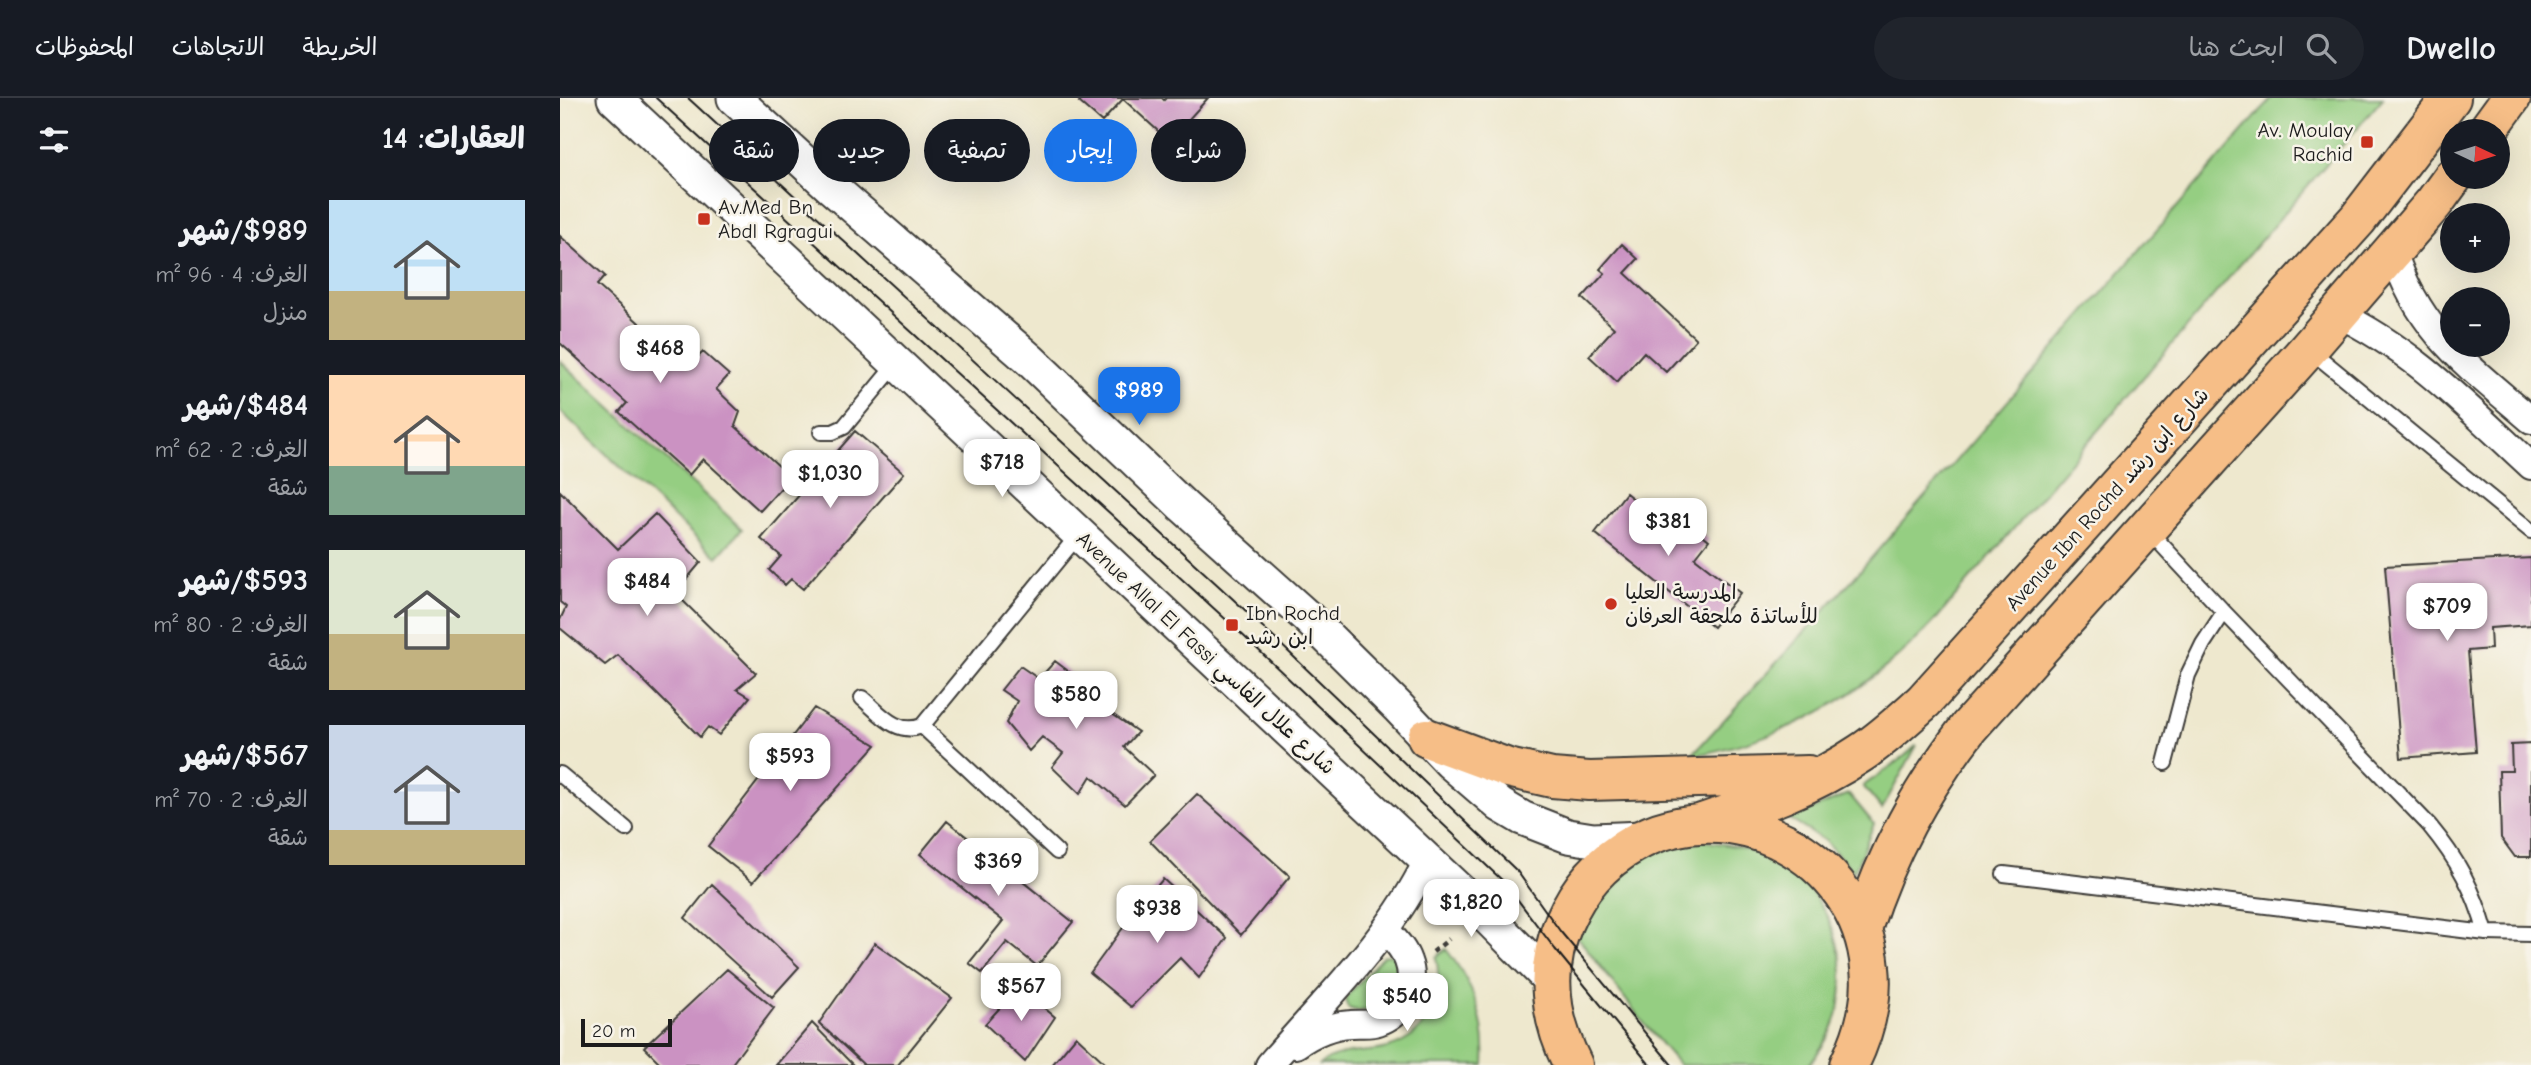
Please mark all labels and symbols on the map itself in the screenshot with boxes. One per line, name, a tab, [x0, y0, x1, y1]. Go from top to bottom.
place label: Av. Moulay Rachid	[2258, 118, 2354, 166]
north arrow	[2440, 119, 2510, 189]
marker: Av. Moulay Rachid	[2359, 134, 2375, 150]
place label: Av.Med Bn Abdl Rgragui	[718, 195, 833, 243]
marker: Av.Med Bn Abdl Rgragui	[696, 211, 712, 227]
pin: $468	[619, 326, 701, 385]
pin: $989	[1098, 368, 1180, 427]
street label: Avenue Ibn Rochd شارع ابن رشد	[2001, 383, 2216, 617]
pin: $718	[961, 440, 1043, 499]
pin: $1,030	[773, 450, 887, 510]
pin: $381	[1627, 498, 1709, 558]
street label: Avenue Allal El Fassi شارع علال الفاسي	[1067, 527, 1340, 784]
pin: $484	[606, 559, 688, 618]
place label: المدرسة العليا للأساتذة ملحقة العرفان	[1625, 580, 1818, 628]
pin: $709	[2406, 584, 2488, 643]
marker: المدرسة العليا للأساتذة ملحقة العرفان	[1603, 596, 1619, 612]
place label: Ibn Rochd ابن رشد	[1246, 601, 1340, 650]
marker: Ibn Rochd ابن رشد	[1224, 617, 1240, 633]
pin: $580	[1035, 672, 1117, 731]
pin: $593	[749, 734, 831, 793]
pin: $369	[957, 838, 1039, 898]
pin: $1,820	[1414, 880, 1528, 939]
pin: $938	[1116, 886, 1198, 945]
pin: $567	[980, 964, 1062, 1023]
pin: $540	[1366, 974, 1448, 1033]
scale bar	[581, 1016, 672, 1048]

